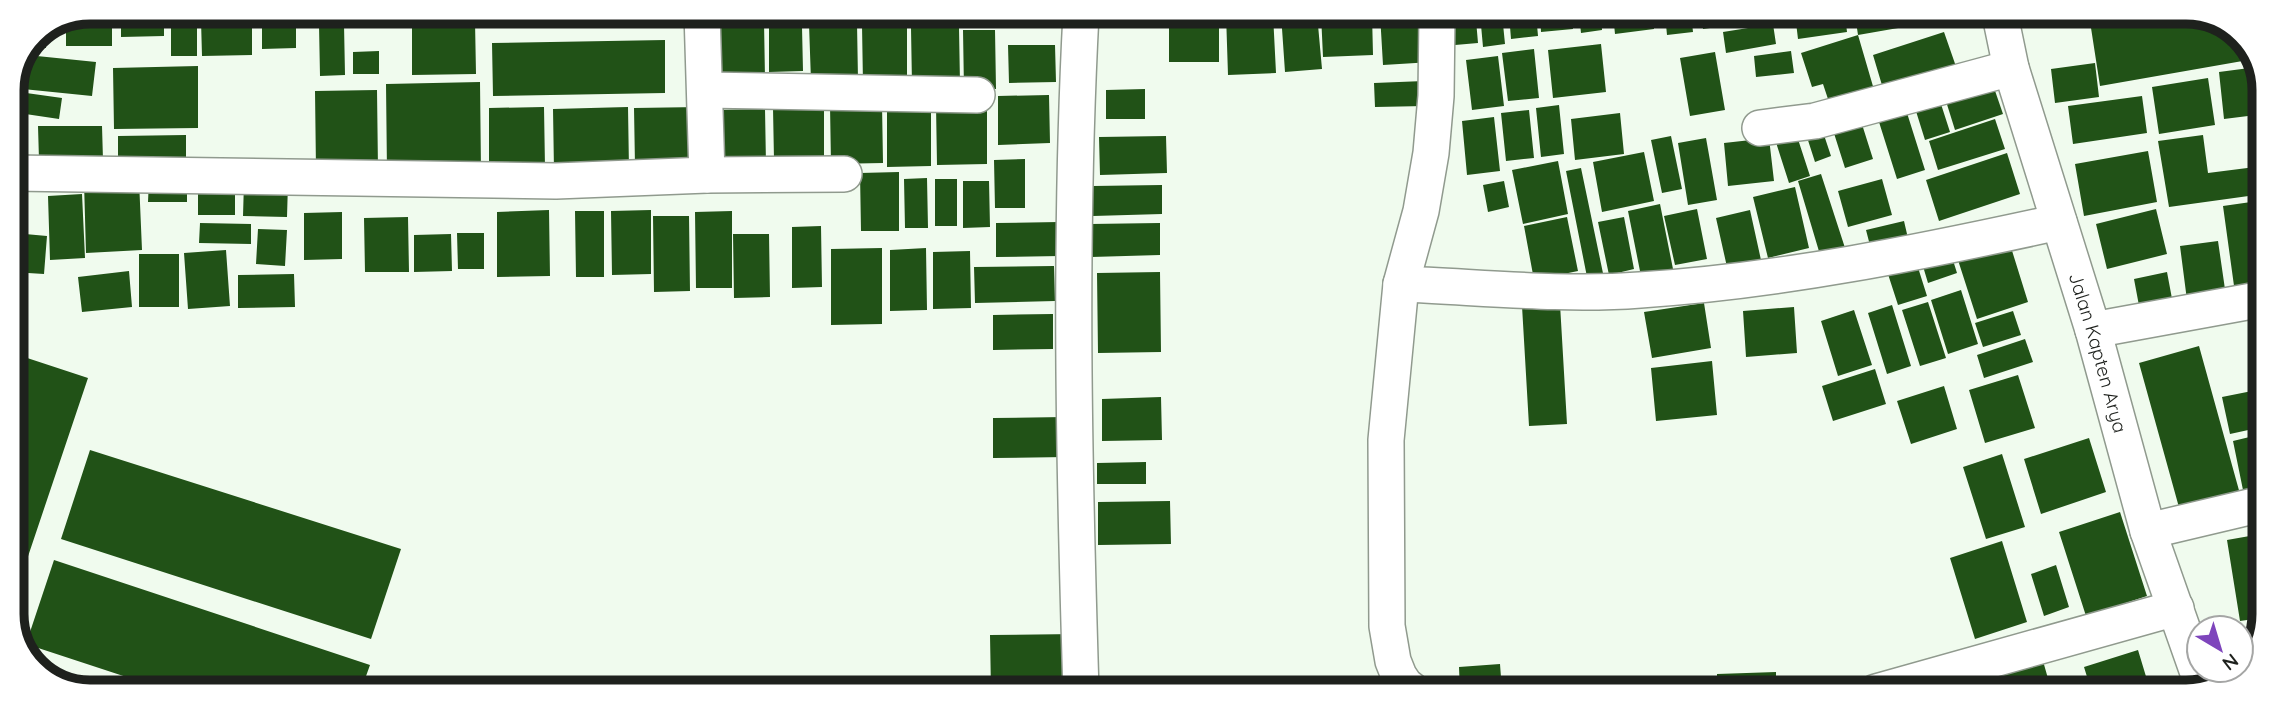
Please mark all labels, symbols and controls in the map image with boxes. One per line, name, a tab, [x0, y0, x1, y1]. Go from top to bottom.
street label: Jalan Kapten Arya	[2064, 270, 2133, 436]
north arrow	[2185, 614, 2255, 684]
text: N	[2218, 649, 2243, 676]

